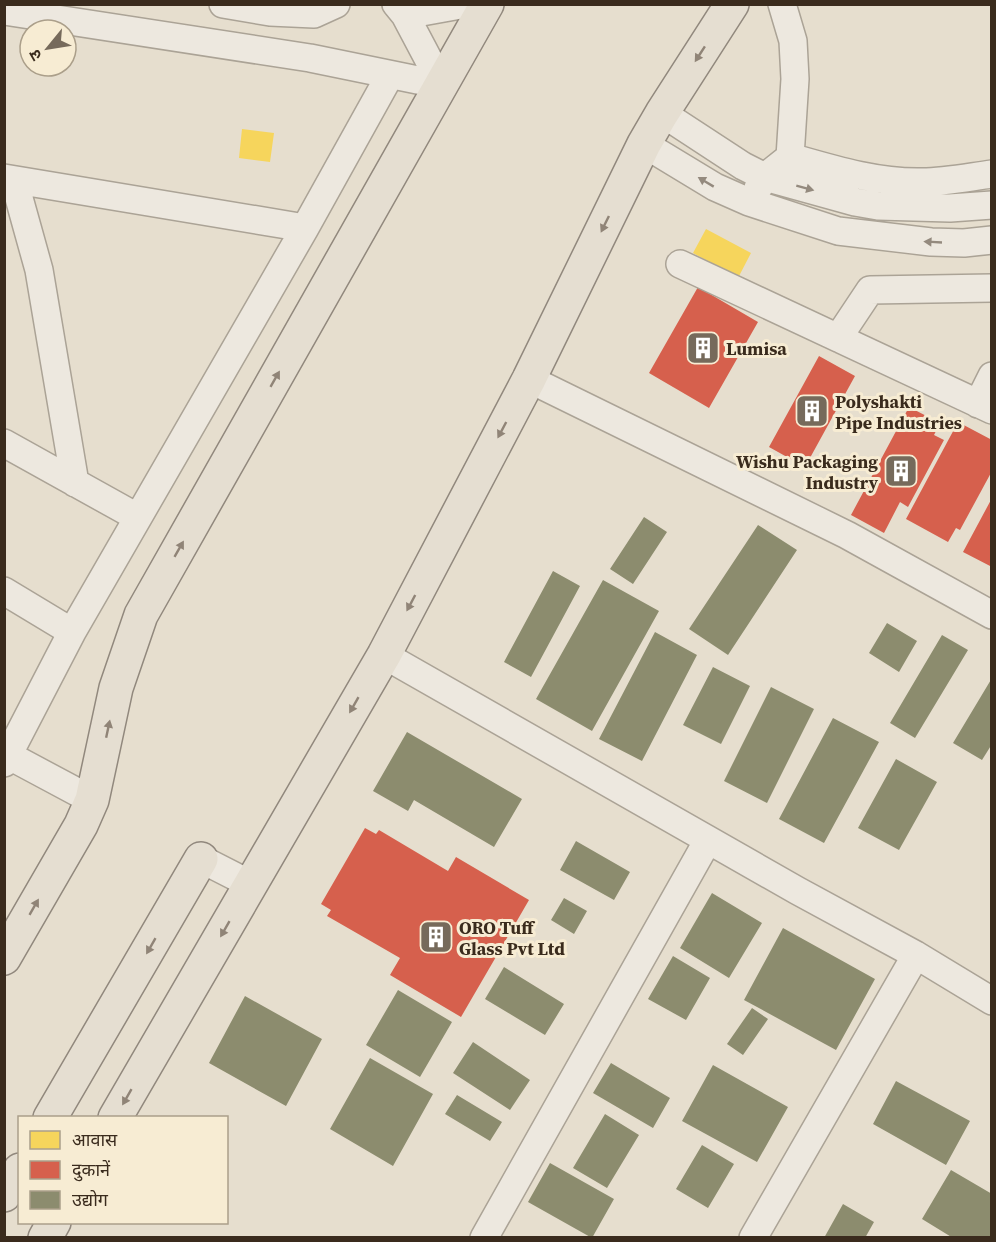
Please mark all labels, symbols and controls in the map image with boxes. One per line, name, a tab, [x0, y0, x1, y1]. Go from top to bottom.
north arrow	[18, 18, 78, 78]
text: उ	[23, 45, 47, 65]
one-way arrow	[694, 45, 706, 61]
one-way arrow	[698, 176, 714, 187]
one-way arrow	[796, 184, 814, 193]
one-way arrow	[601, 215, 610, 232]
one-way arrow	[924, 237, 943, 246]
building icon: Lumisa	[685, 330, 721, 366]
place label: Lumisa	[726, 336, 787, 361]
one-way arrow	[270, 370, 280, 387]
place label: Polyshakti Pipe Industries	[835, 389, 962, 435]
building icon: Polyshakti Pipe Industries	[794, 393, 830, 429]
one-way arrow	[497, 422, 507, 439]
place label: Wishu Packaging Industry	[736, 449, 878, 495]
building icon: Wishu Packaging Industry	[883, 453, 919, 489]
one-way arrow	[174, 540, 184, 557]
one-way arrow	[406, 595, 416, 612]
one-way arrow	[350, 697, 360, 714]
one-way arrow	[103, 719, 113, 738]
one-way arrow	[28, 899, 39, 915]
place label: ORO Tuff Glass Pvt Ltd	[459, 915, 565, 961]
building icon: ORO Tuff Glass Pvt Ltd	[418, 919, 454, 955]
one-way arrow	[220, 920, 230, 937]
one-way arrow	[145, 938, 156, 954]
one-way arrow	[121, 1089, 132, 1105]
legend	[18, 1116, 228, 1224]
text: आवास	[72, 1127, 118, 1152]
text: दुकानें	[72, 1157, 111, 1182]
text: उद्योग	[72, 1187, 109, 1212]

